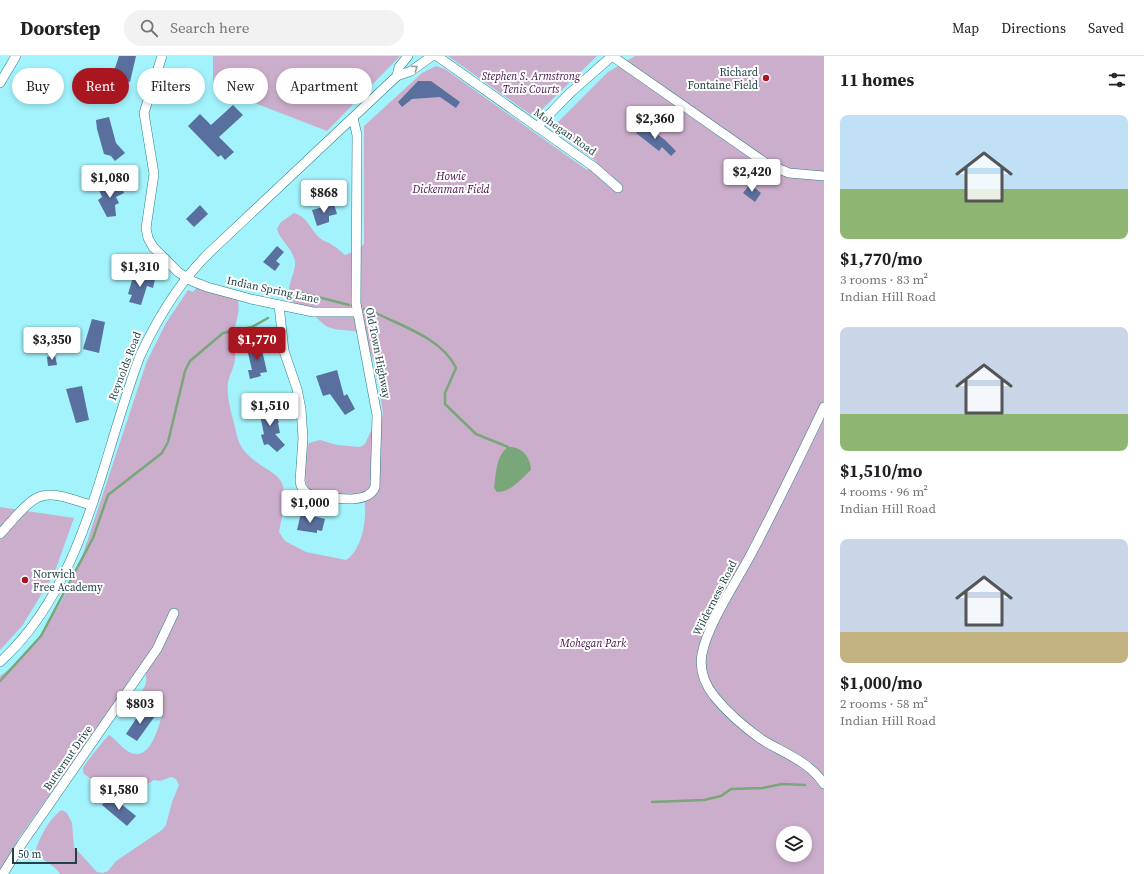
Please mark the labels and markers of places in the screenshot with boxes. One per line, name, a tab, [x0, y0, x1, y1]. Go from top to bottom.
place label: Richard Fontaine Field	[688, 65, 759, 93]
marker: Richard Fontaine Field	[761, 73, 771, 83]
pin: $2,360	[622, 106, 688, 140]
pin: $2,420	[719, 159, 785, 193]
pin: $1,080	[77, 165, 143, 199]
pin: $868	[300, 180, 348, 214]
pin: $1,310	[107, 254, 173, 288]
pin: $3,350	[19, 327, 85, 361]
pin: $1,770	[224, 327, 290, 361]
pin: $1,510	[237, 393, 303, 427]
pin: $1,000	[277, 490, 343, 524]
place label: Norwich Free Academy	[33, 567, 103, 595]
marker: Norwich Free Academy	[20, 575, 30, 585]
pin: $803	[116, 691, 164, 725]
pin: $1,580	[86, 777, 152, 811]

